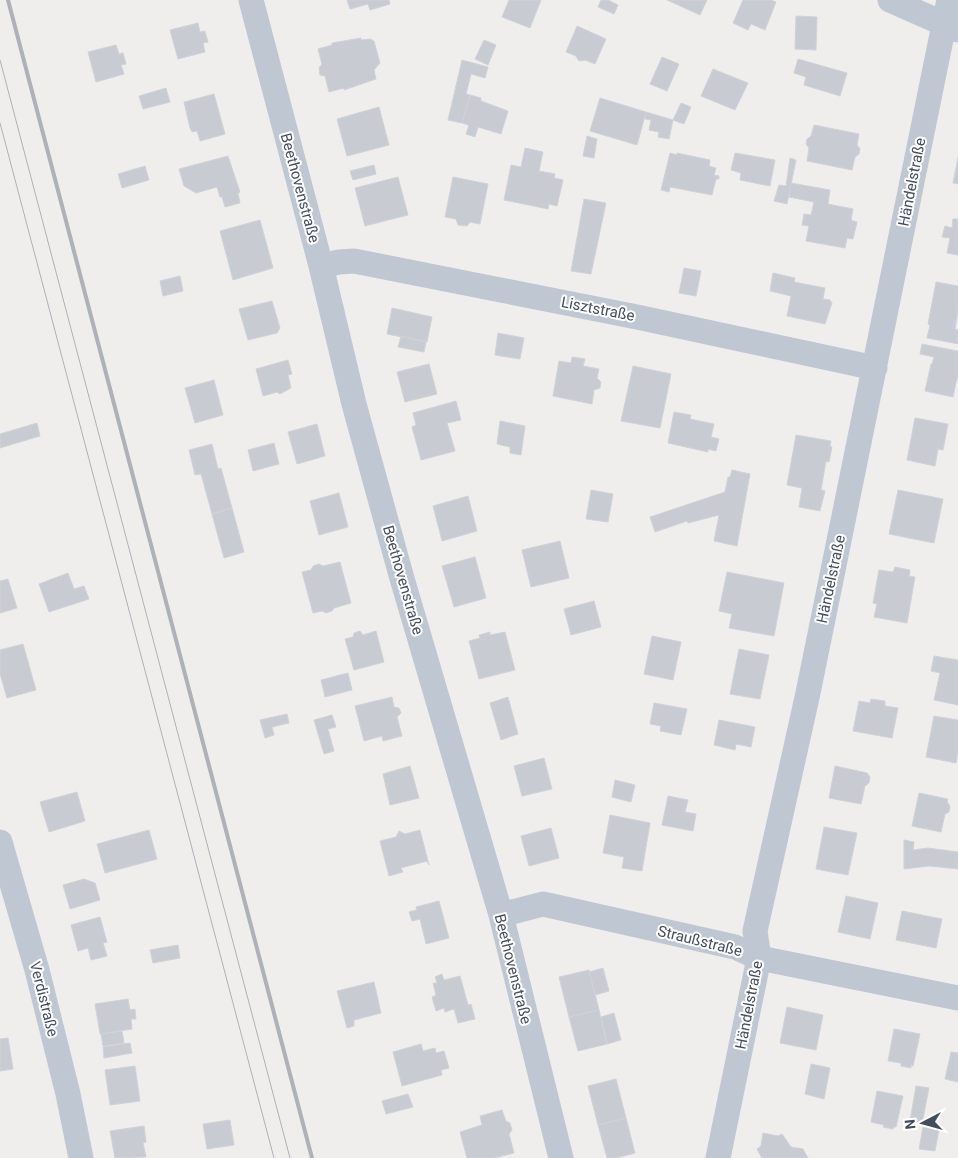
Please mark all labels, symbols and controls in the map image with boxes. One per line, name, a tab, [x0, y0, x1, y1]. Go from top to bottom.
street label: Beethovenstraße	[277, 131, 323, 245]
street label: Händelstraße	[895, 136, 929, 228]
street label: Lisztstraße	[560, 293, 636, 325]
street label: Beethovenstraße	[379, 523, 427, 637]
street label: Händelstraße	[813, 533, 849, 625]
street label: Beethovenstraße	[491, 912, 535, 1026]
street label: Straußstraße	[656, 922, 744, 960]
street label: Händelstraße	[732, 959, 766, 1051]
street label: Verdistraße	[26, 960, 62, 1038]
north arrow	[898, 1098, 948, 1148]
text: N	[902, 1119, 919, 1130]

